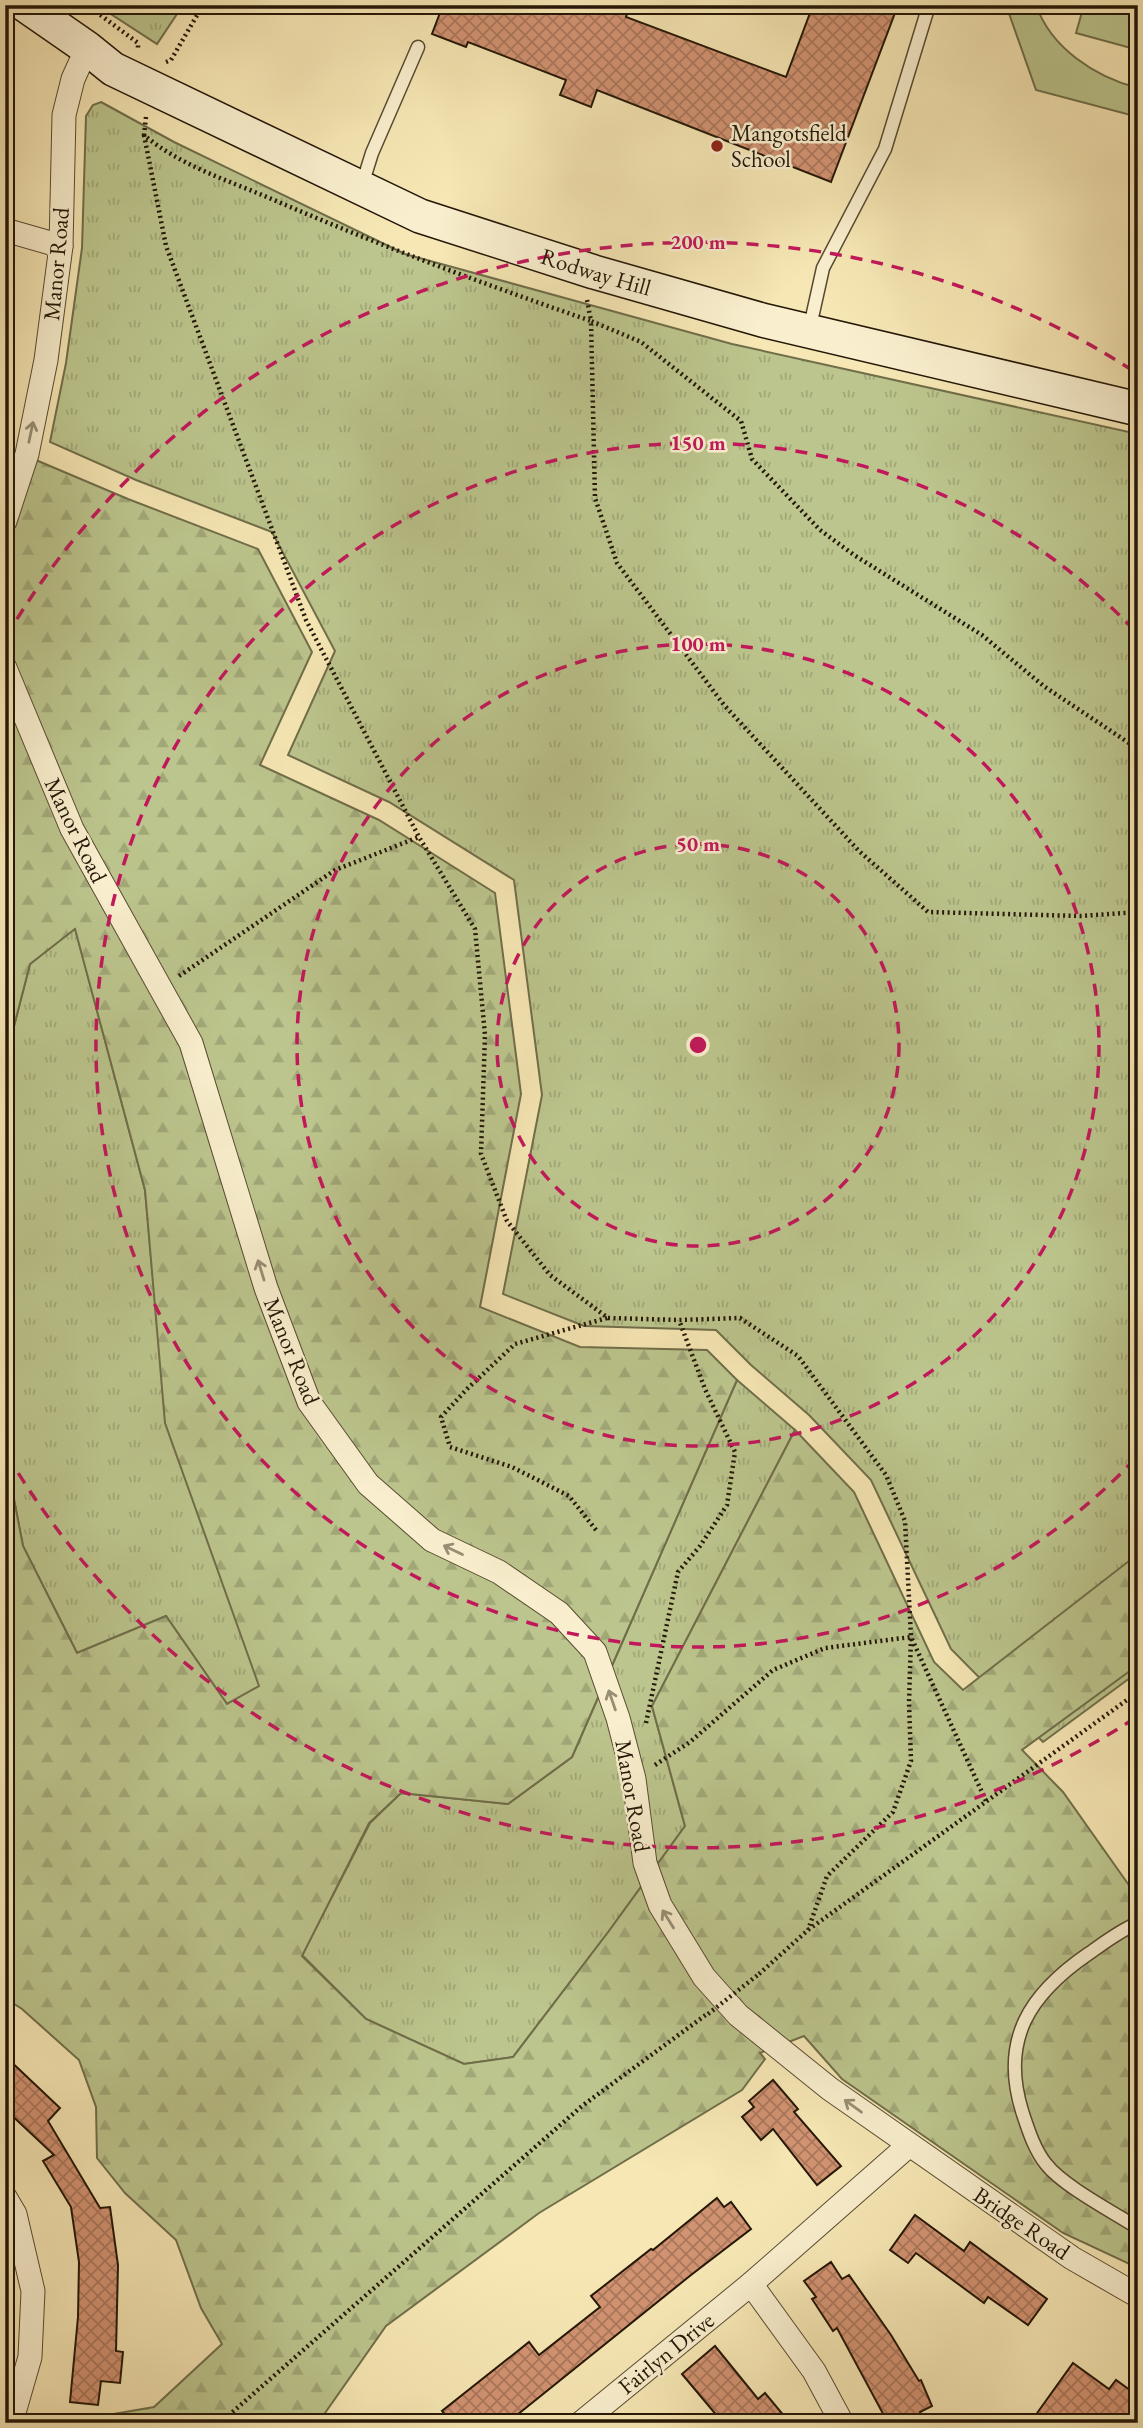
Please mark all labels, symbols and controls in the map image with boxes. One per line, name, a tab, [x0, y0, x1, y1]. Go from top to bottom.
place label: Mangotsfield School	[731, 118, 847, 174]
marker: Mangotsfield School	[709, 138, 725, 154]
street label: Manor Road	[36, 206, 76, 322]
text: 200 m	[670, 228, 726, 255]
street label: Rodway Hill	[537, 241, 655, 303]
one-way arrow	[25, 421, 39, 444]
text: 150 m	[670, 429, 726, 456]
text: 100 m	[670, 630, 726, 657]
street label: Manor Road	[38, 772, 114, 888]
text: 50 m	[676, 830, 720, 857]
centre of rings	[686, 1033, 710, 1057]
one-way arrow	[253, 1259, 266, 1281]
street label: Manor Road	[257, 1293, 327, 1410]
one-way arrow	[443, 1543, 464, 1556]
one-way arrow	[604, 1690, 617, 1712]
street label: Manor Road	[608, 1738, 658, 1855]
one-way arrow	[661, 1910, 676, 1929]
one-way arrow	[844, 2099, 863, 2113]
street label: Bridge Road	[968, 2180, 1076, 2266]
street label: Fairlyn Drive	[612, 2305, 720, 2401]

